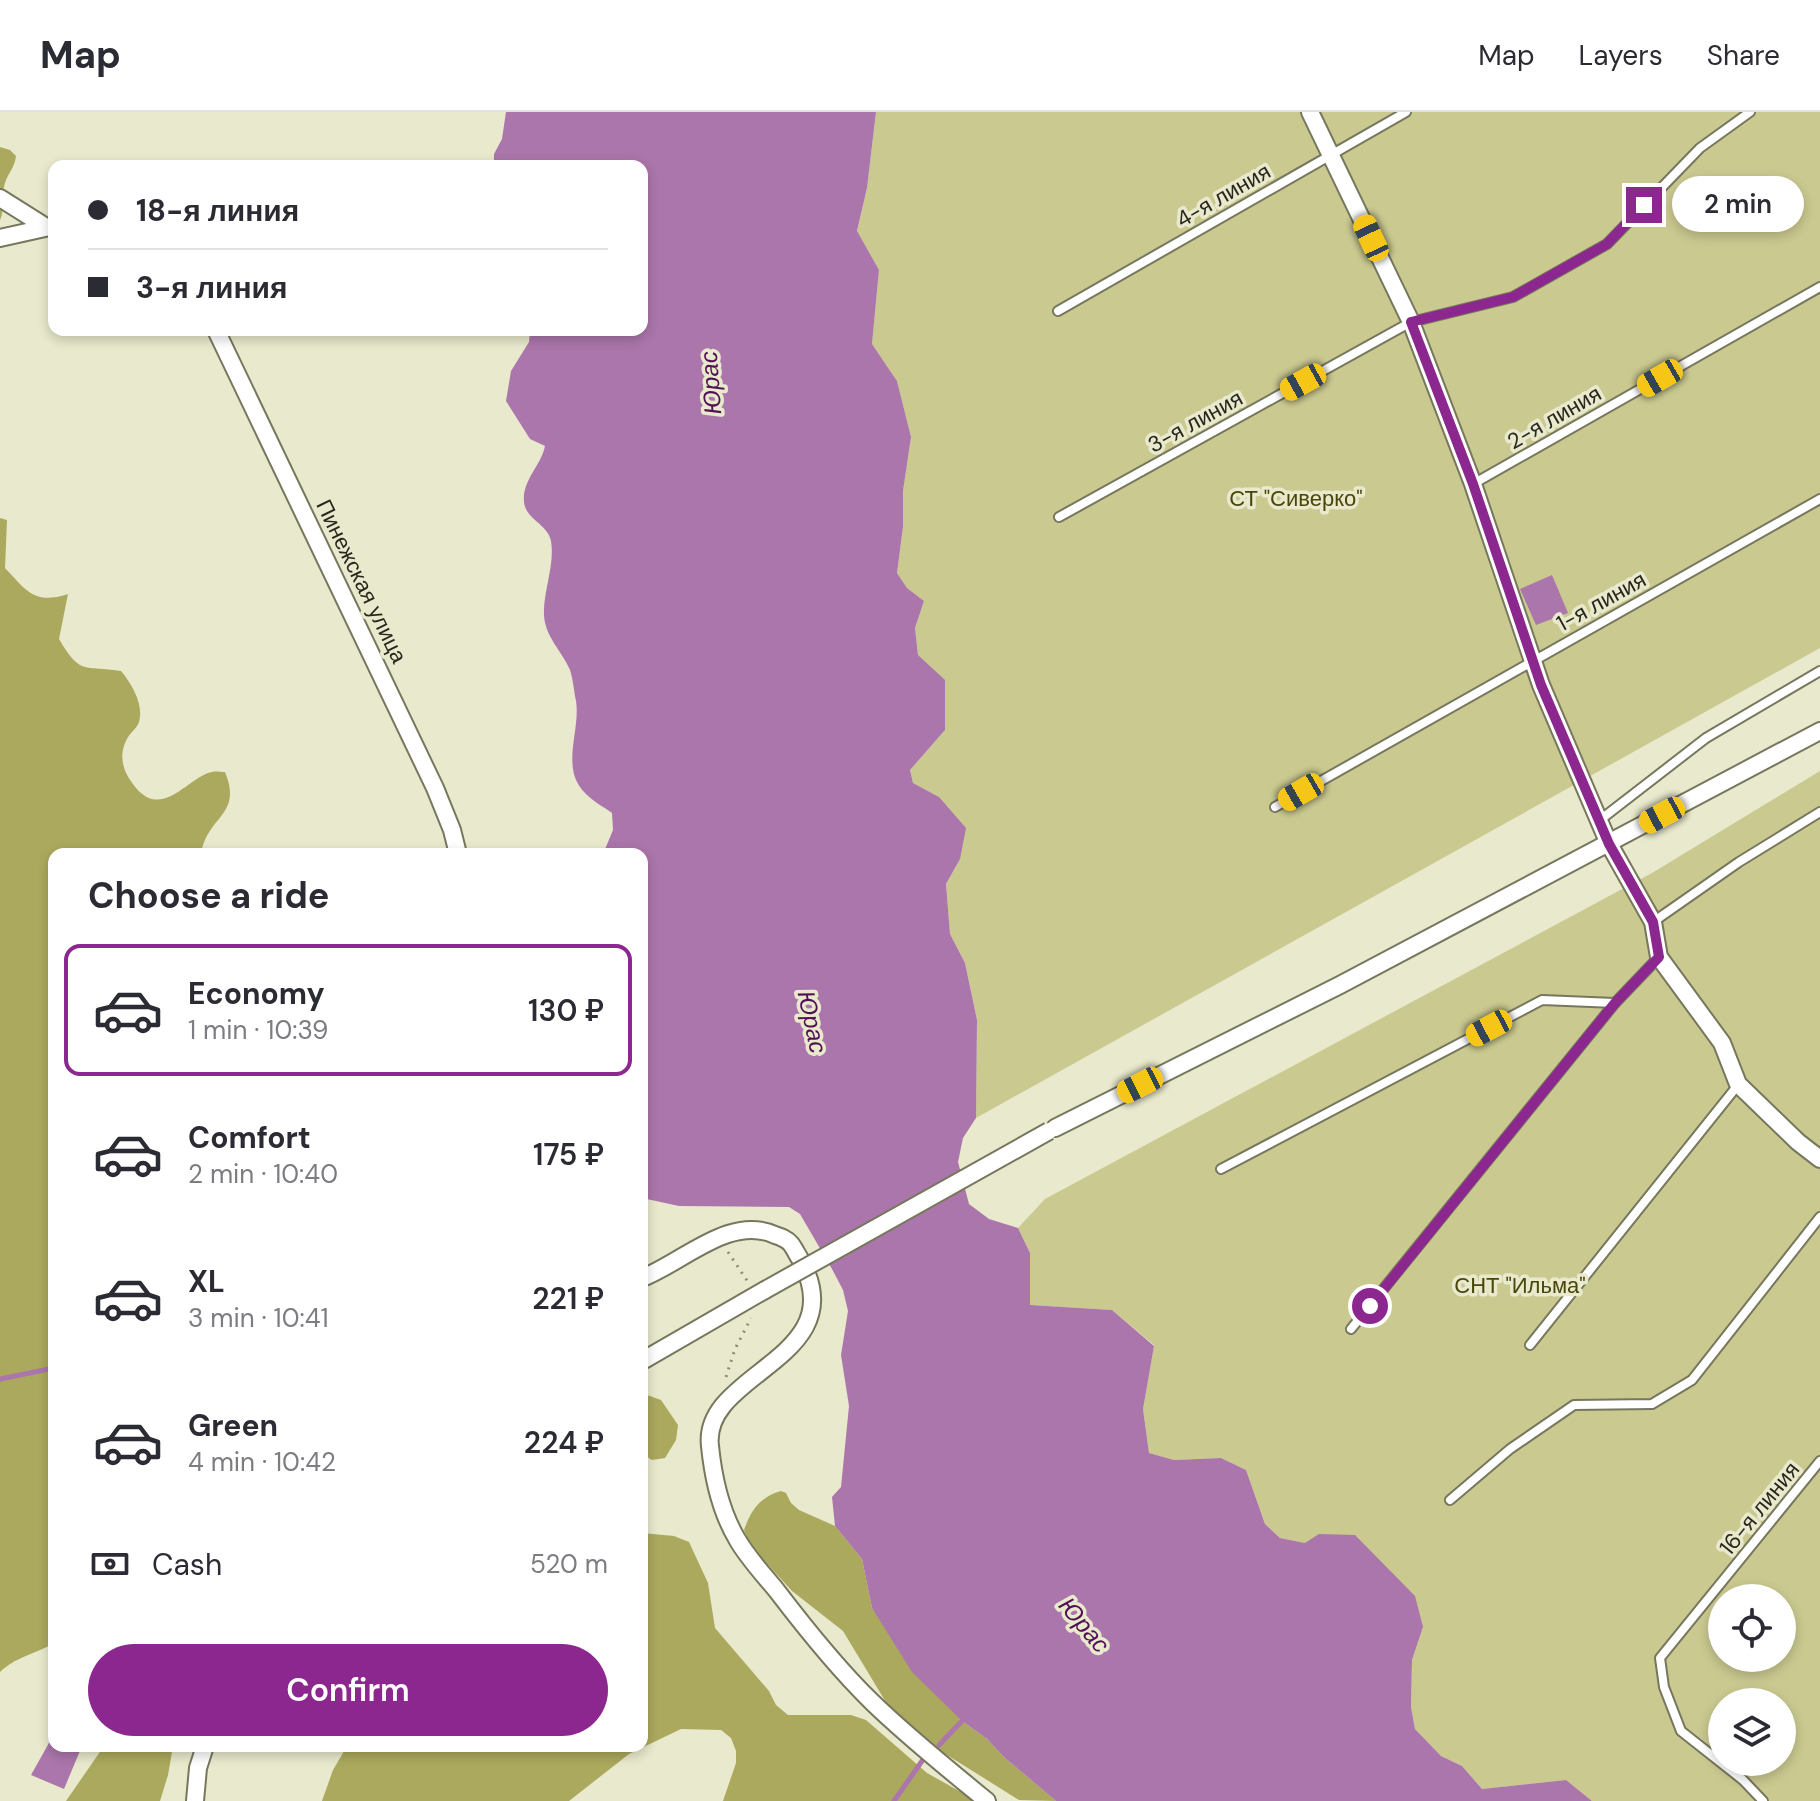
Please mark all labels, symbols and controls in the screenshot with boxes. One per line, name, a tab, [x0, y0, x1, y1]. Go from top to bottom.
text: Map	[40, 30, 121, 80]
text: Map	[1478, 37, 1535, 74]
text: Layers	[1579, 37, 1663, 74]
text: Share	[1707, 37, 1780, 74]
street label: 4-я линия	[1171, 157, 1276, 234]
callout: 2 min	[1672, 177, 1804, 233]
route end	[1626, 187, 1662, 223]
text: 2 min	[1704, 187, 1772, 221]
text: 18-я линия	[136, 191, 299, 230]
car	[1350, 211, 1392, 265]
text: 3-я линия	[136, 268, 288, 307]
water label: Юрас	[693, 350, 728, 416]
car	[1633, 356, 1687, 400]
car	[1276, 360, 1330, 404]
street label: 2-я линия	[1502, 379, 1606, 456]
street label: 3-я линия	[1143, 384, 1248, 459]
park label: СТ "Сиверко"	[1229, 484, 1363, 513]
street label: Пинежская улица	[309, 495, 414, 668]
street label: 1-я линия	[1551, 565, 1651, 638]
car	[1274, 770, 1328, 814]
car	[1635, 793, 1689, 837]
text: Choose a ride	[88, 872, 329, 919]
icon: car	[92, 974, 164, 1046]
text: Economy	[188, 974, 325, 1013]
water label: Юрас	[791, 988, 834, 1056]
text: 130 ₽	[528, 991, 604, 1030]
car	[1462, 1006, 1516, 1050]
text: 1 min · 10:39	[188, 1013, 328, 1047]
car	[1113, 1063, 1167, 1107]
icon: car	[92, 1118, 164, 1190]
text: Comfort	[188, 1118, 311, 1157]
text: 175 ₽	[533, 1135, 604, 1174]
text: 2 min · 10:40	[188, 1157, 338, 1191]
icon: car	[92, 1262, 164, 1334]
text: XL	[188, 1262, 225, 1301]
park label: СНТ "Ильма"	[1454, 1271, 1586, 1300]
text: 221 ₽	[532, 1279, 604, 1318]
route start	[1352, 1288, 1388, 1324]
text: 3 min · 10:41	[188, 1301, 329, 1335]
icon: car	[92, 1406, 164, 1478]
text: Green	[188, 1406, 278, 1445]
text: 224 ₽	[524, 1423, 604, 1462]
text: 4 min · 10:42	[188, 1445, 336, 1479]
street label: 16-я линия	[1713, 1456, 1806, 1561]
icon: cash	[88, 1542, 132, 1586]
text: Cash	[152, 1545, 222, 1584]
text: 520 m	[530, 1547, 608, 1581]
map controls	[1708, 1584, 1796, 1776]
button: locate	[1708, 1584, 1796, 1672]
water label: Юрас	[1052, 1590, 1117, 1659]
button: Confirm	[88, 1644, 608, 1736]
button: layers	[1708, 1688, 1796, 1776]

